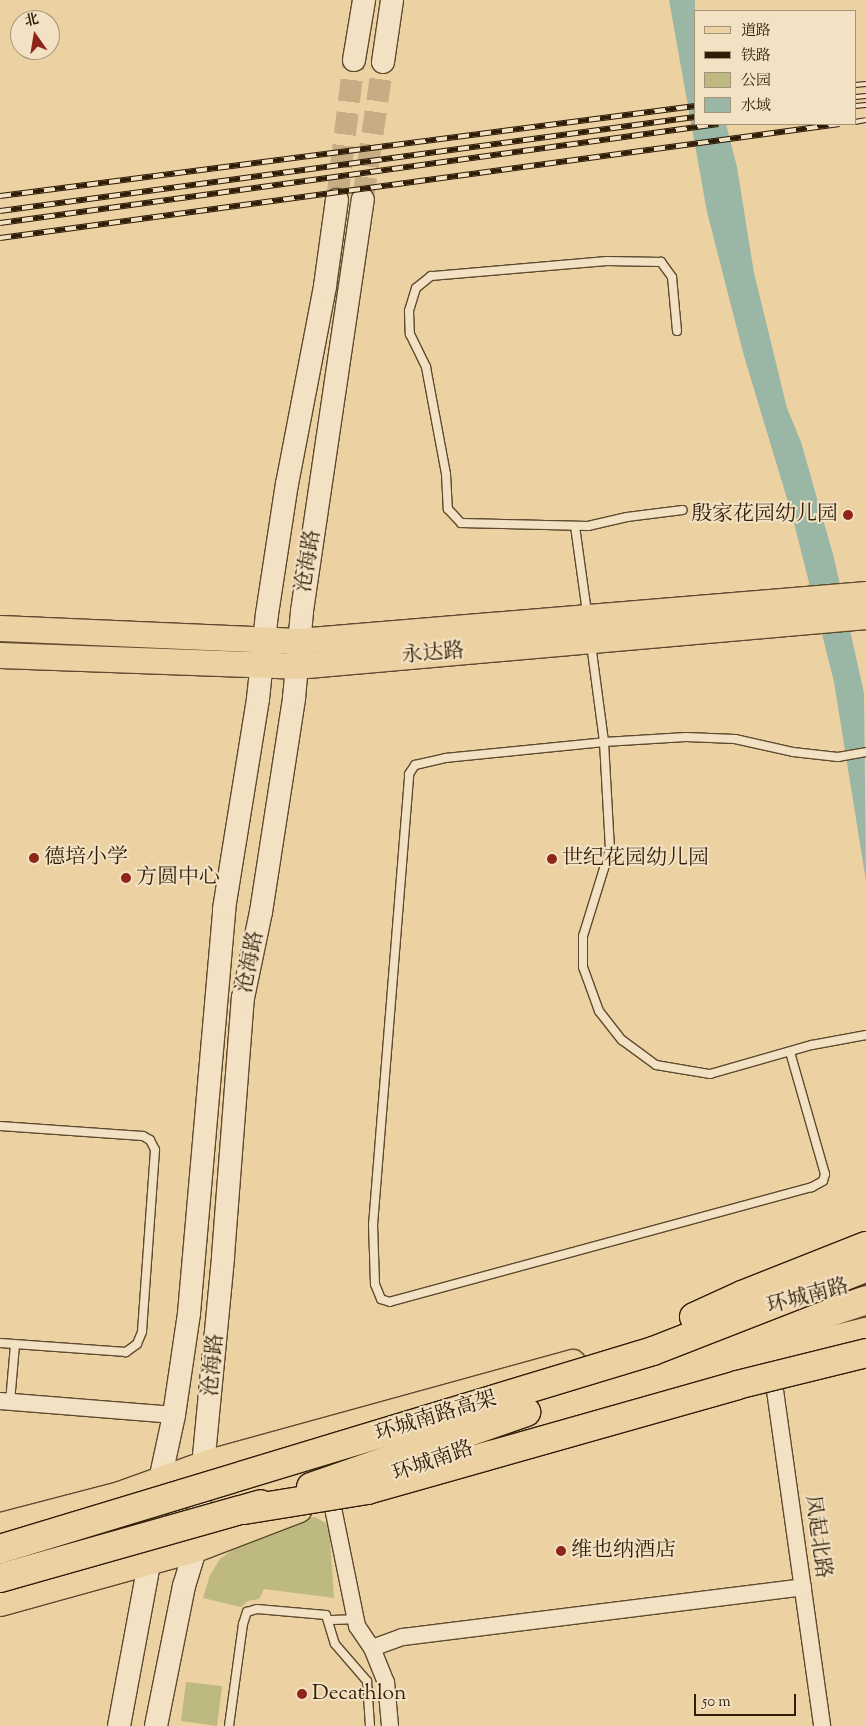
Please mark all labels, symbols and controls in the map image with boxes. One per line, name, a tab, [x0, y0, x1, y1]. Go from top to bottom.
north arrow	[10, 10, 60, 60]
text: 北	[23, 10, 41, 33]
legend	[694, 10, 856, 125]
text: 道路	[741, 21, 771, 42]
text: 铁路	[741, 46, 771, 67]
text: 公园	[741, 71, 771, 92]
text: 水域	[741, 96, 771, 117]
place label: 殷家花园幼儿园	[691, 502, 838, 528]
marker: 殷家花园幼儿园	[842, 509, 854, 521]
street label: 沧海路	[292, 528, 326, 594]
street label: 永达路	[401, 639, 465, 669]
place label: 德培小学	[44, 845, 128, 871]
place label: 世纪花园幼儿园	[562, 846, 709, 872]
marker: 德培小学	[28, 852, 40, 864]
marker: 世纪花园幼儿园	[546, 853, 558, 865]
place label: 方圆中心	[136, 865, 220, 891]
marker: 方圆中心	[120, 872, 132, 884]
street label: 沧海路	[233, 929, 269, 995]
street label: 环城南路	[764, 1274, 852, 1320]
street label: 沧海路	[199, 1333, 229, 1397]
street label: 环城南路高架	[372, 1387, 500, 1447]
street label: 环城南路	[389, 1436, 477, 1488]
street label: 凤起北路	[799, 1494, 835, 1580]
place label: 维也纳酒店	[571, 1538, 676, 1564]
marker: 维也纳酒店	[555, 1545, 567, 1557]
place label: Decathlon	[312, 1681, 406, 1707]
scale bar	[696, 1684, 798, 1716]
marker: Decathlon	[296, 1688, 308, 1700]
text: 50 m	[702, 1692, 731, 1713]

